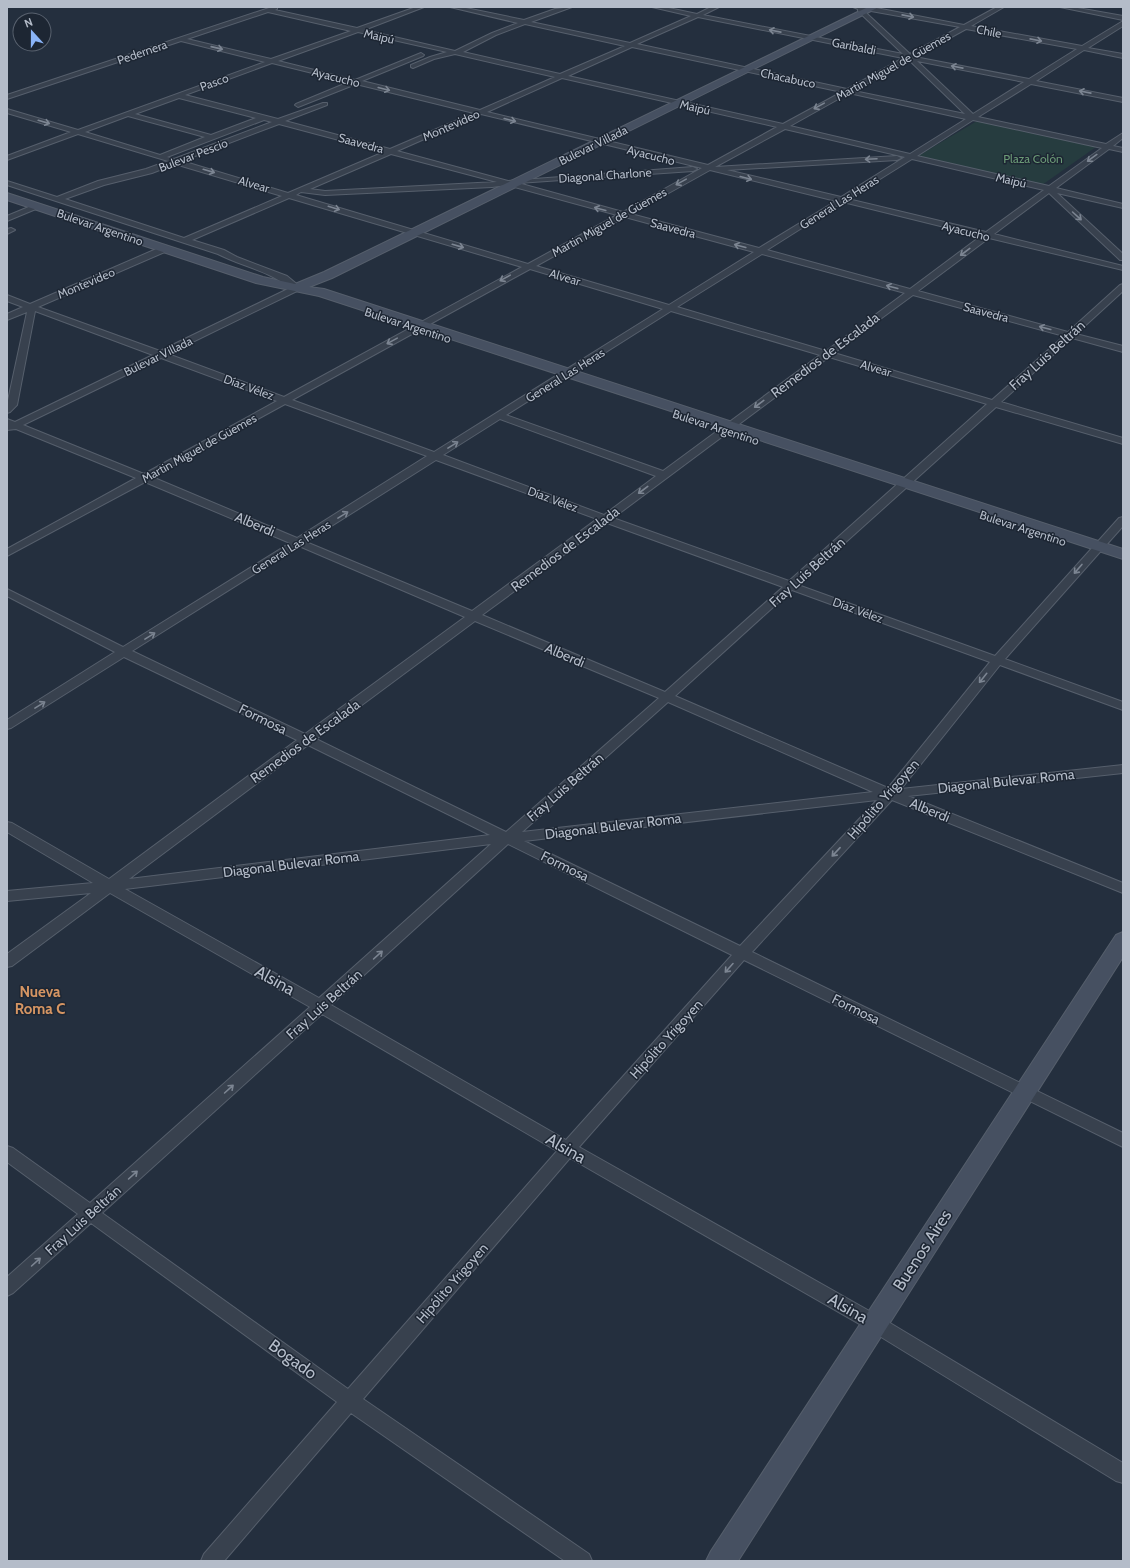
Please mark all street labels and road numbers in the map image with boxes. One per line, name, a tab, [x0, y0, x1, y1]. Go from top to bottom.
street label: Chile	[975, 21, 1003, 41]
street label: Maipú	[362, 25, 396, 47]
street label: Martin Miguel de Güemes	[833, 28, 953, 104]
street label: Garibaldi	[831, 34, 877, 58]
street label: Pedernera	[115, 36, 169, 68]
street label: Ayacucho	[310, 64, 362, 90]
street label: Chacabuco	[759, 65, 817, 91]
street label: Pasco	[198, 70, 231, 94]
street label: Maipú	[678, 96, 712, 118]
street label: Montevideo	[420, 106, 482, 144]
street label: Bulevar Villada	[556, 122, 630, 168]
street label: Saavedra	[337, 130, 386, 156]
street label: Bulevar Pescio	[156, 135, 230, 175]
street label: Ayacucho	[625, 142, 677, 168]
street label: Diagonal Charlone	[558, 164, 652, 186]
street label: Maipú	[994, 169, 1028, 191]
street label: Alvear	[237, 172, 271, 196]
street label: General Las Heras	[797, 172, 881, 232]
street label: Martin Miguel de Güemes	[549, 184, 669, 260]
street label: Bulevar Argentino	[55, 205, 145, 249]
street label: Saavedra	[649, 215, 698, 241]
street label: Ayacucho	[940, 218, 992, 244]
street label: Montevideo	[55, 264, 117, 302]
street label: Alvear	[548, 265, 582, 289]
street label: Saavedra	[962, 299, 1011, 325]
street label: Bulevar Argentino	[363, 304, 454, 346]
street label: Remedios de Escalada	[767, 308, 883, 402]
street label: Fray Luis Beltrán	[1005, 316, 1089, 394]
street label: Bulevar Villada	[121, 333, 195, 379]
street label: General Las Heras	[523, 345, 607, 405]
street label: Alvear	[859, 356, 893, 380]
street label: Díaz Vélez	[222, 371, 277, 403]
street label: Bulevar Argentino	[671, 406, 762, 448]
street label: Martin Miguel de Güemes	[139, 410, 259, 486]
street label: Díaz Vélez	[526, 483, 581, 515]
street label: Remedios de Escalada	[507, 502, 623, 596]
street label: Bulevar Argentino	[978, 507, 1069, 549]
street label: Alberdi	[232, 508, 278, 540]
street label: General Las Heras	[249, 517, 333, 577]
street label: Fray Luis Beltrán	[765, 533, 849, 611]
street label: Díaz Vélez	[831, 594, 886, 626]
street label: Alberdi	[542, 639, 588, 671]
street label: Remedios de Escalada	[247, 695, 364, 787]
street label: Formosa	[236, 700, 290, 738]
street label: Fray Luis Beltrán	[523, 749, 607, 825]
street label: Hipólito Yrigoyen	[843, 755, 923, 843]
street label: Diagonal Bulevar Roma	[937, 765, 1076, 797]
street label: Alberdi	[907, 794, 953, 826]
street label: Diagonal Bulevar Roma	[544, 809, 683, 843]
street label: Diagonal Bulevar Roma	[222, 847, 361, 881]
street label: Formosa	[538, 847, 592, 885]
street label: Alsina	[251, 961, 299, 999]
street label: Fray Luis Beltrán	[282, 965, 366, 1043]
street label: Formosa	[829, 990, 883, 1028]
street label: Hipólito Yrigoyen	[626, 995, 707, 1082]
street label: Alsina	[543, 1129, 590, 1168]
street label: Fray Luis Beltrán	[41, 1181, 125, 1259]
street label: Buenos Aires	[888, 1206, 956, 1294]
street label: Hipólito Yrigoyen	[412, 1239, 492, 1327]
street label: Alsina	[825, 1289, 872, 1328]
street label: Bogado	[265, 1335, 321, 1383]

